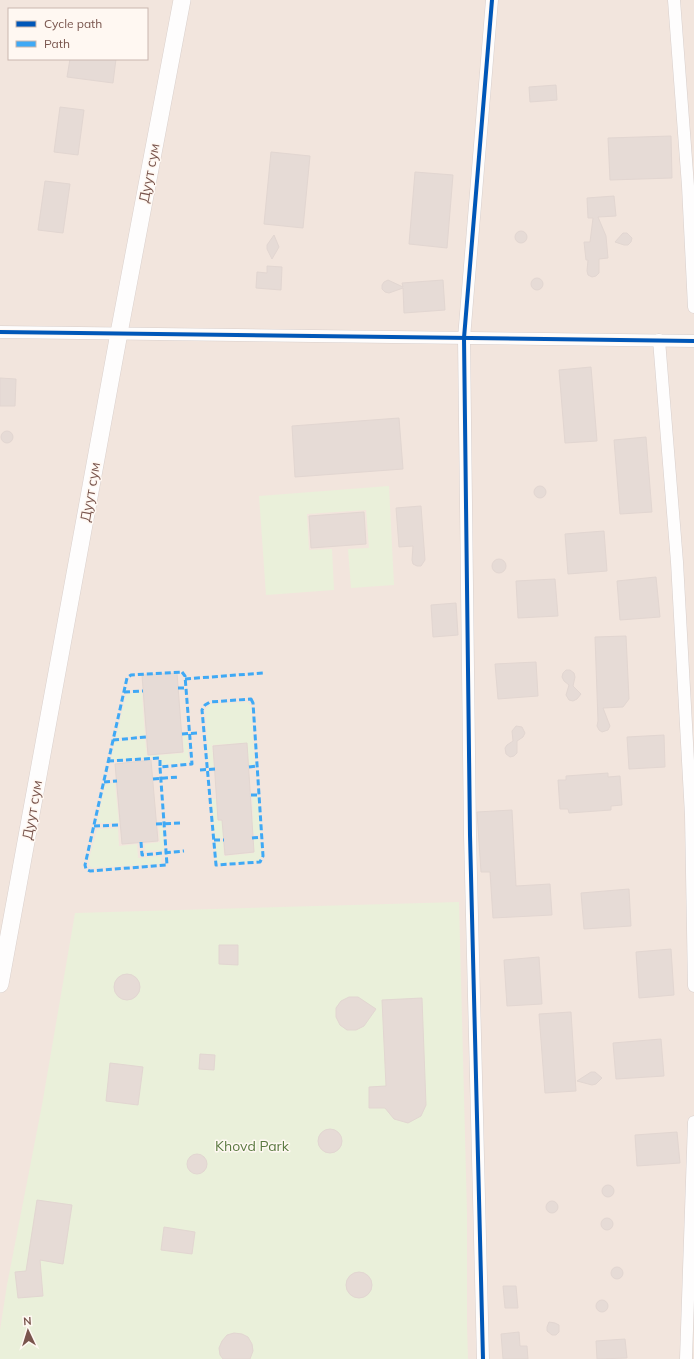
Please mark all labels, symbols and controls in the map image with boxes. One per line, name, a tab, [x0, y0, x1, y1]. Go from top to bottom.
legend	[8, 8, 148, 60]
text: Cycle path	[44, 16, 102, 31]
text: Path	[44, 36, 70, 51]
street label: Дуут сум	[134, 142, 164, 204]
street label: Дуут сум	[76, 461, 104, 523]
street label: Дуут сум	[18, 779, 46, 841]
park label: Khovd Park	[215, 1137, 290, 1155]
north arrow	[8, 1311, 48, 1351]
text: N	[23, 1314, 32, 1328]

